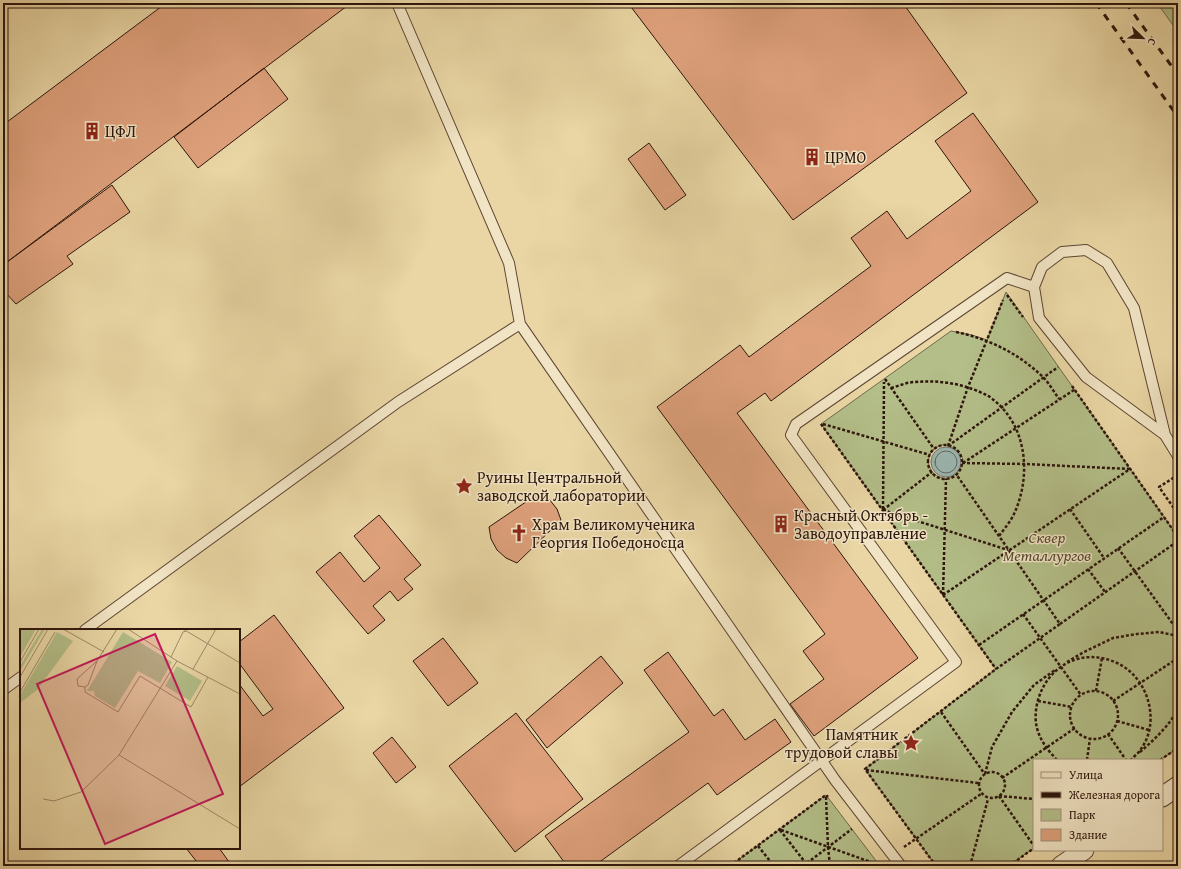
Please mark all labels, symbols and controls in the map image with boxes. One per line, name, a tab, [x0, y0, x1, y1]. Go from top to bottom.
north arrow	[1123, 18, 1163, 58]
text: С	[1144, 36, 1161, 48]
place label: ЦФЛ	[105, 119, 136, 143]
building icon: ЦФЛ	[82, 121, 102, 141]
place label: ЦРМО	[825, 145, 866, 169]
building icon: ЦРМО	[802, 147, 822, 167]
place label: Руины Центральной заводской лаборатории	[477, 465, 646, 507]
place icon: Руины Центральной заводской лаборатории	[454, 476, 474, 496]
place label: Красный Октябрь - Заводоуправление	[794, 503, 929, 545]
place label: Храм Великомученика Георгия Победоносца	[532, 512, 695, 554]
building icon: Красный Октябрь - Заводоуправление	[771, 514, 791, 534]
church icon: Храм Великомученика Георгия Победоносца	[509, 523, 529, 543]
park label: Сквер Металлургов	[1003, 525, 1091, 567]
inset map	[20, 629, 240, 849]
place label: Памятник трудовой славы	[785, 722, 899, 764]
place icon: Памятник трудовой славы	[901, 733, 921, 753]
legend	[1033, 759, 1163, 851]
text: Улица	[1069, 766, 1103, 783]
text: Железная дорога	[1068, 786, 1160, 803]
text: Парк	[1069, 806, 1096, 823]
text: Здание	[1069, 826, 1108, 843]

